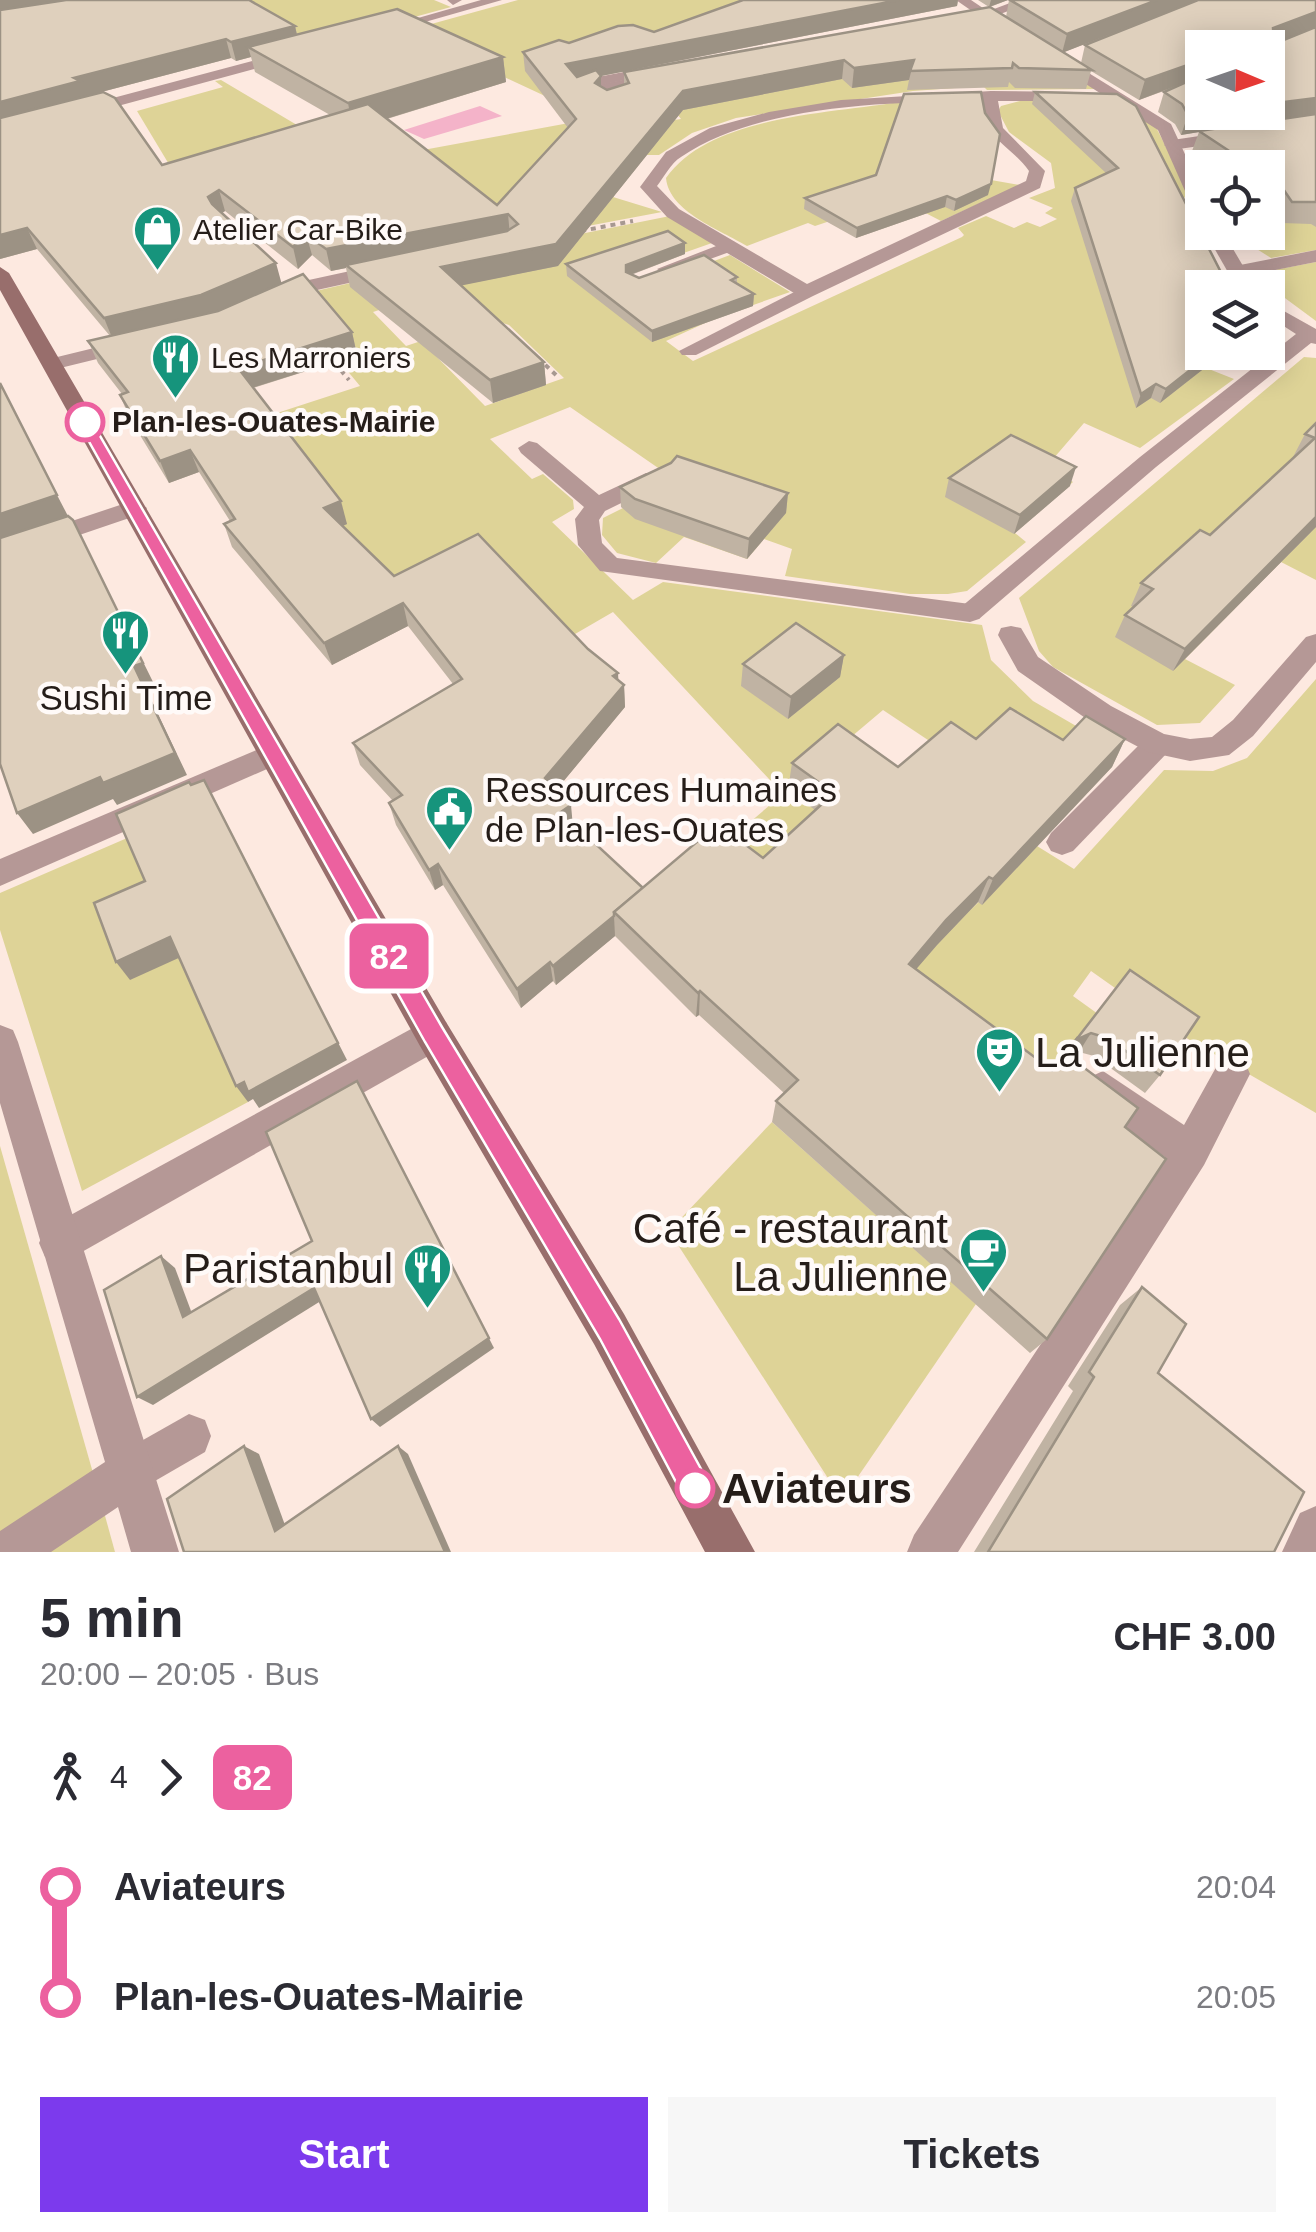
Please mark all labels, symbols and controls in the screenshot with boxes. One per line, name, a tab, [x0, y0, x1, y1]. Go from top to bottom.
north arrow	[1185, 30, 1285, 130]
map controls	[1185, 30, 1285, 370]
button: locate	[1185, 150, 1285, 250]
shop icon: Atelier Car-Bike	[132, 204, 184, 272]
place label: Atelier Car-Bike	[193, 213, 403, 246]
button: layers	[1185, 270, 1285, 370]
restaurant icon: Les Marroniers	[150, 332, 202, 400]
place label: Les Marroniers	[211, 341, 411, 374]
marker: Plan-les-Ouates-Mairie	[66, 403, 104, 441]
place label: Plan-les-Ouates-Mairie	[112, 405, 435, 438]
restaurant icon: Sushi Time	[100, 608, 152, 676]
place label: Sushi Time	[39, 678, 213, 717]
place label: Ressources Humaines de Plan-les-Ouates	[485, 770, 837, 849]
public building icon: Ressources Humaines de Plan-les-Ouates	[424, 784, 476, 852]
line badge: 82	[344, 924, 434, 988]
text: 82	[370, 937, 408, 976]
theatre icon: La Julienne	[974, 1026, 1026, 1094]
place label: La Julienne	[1035, 1029, 1250, 1076]
place label: Café - restaurant La Julienne	[633, 1205, 948, 1300]
cafe icon: Café - restaurant La Julienne	[957, 1226, 1009, 1294]
restaurant icon: Paristanbul	[402, 1242, 454, 1310]
place label: Paristanbul	[183, 1245, 393, 1292]
place label: Aviateurs	[722, 1465, 912, 1512]
marker: Aviateurs	[676, 1469, 714, 1507]
text: 5 min	[40, 1587, 184, 1649]
text: CHF 3.00	[1113, 1616, 1276, 1658]
text: 20:00 – 20:05 · Bus	[40, 1656, 319, 1692]
icon: walk	[40, 1750, 95, 1805]
icon: forward	[143, 1750, 198, 1805]
text: 82	[233, 1758, 272, 1797]
text: 4	[110, 1759, 128, 1795]
text: Aviateurs	[114, 1866, 286, 1908]
text: 20:04	[1196, 1869, 1276, 1905]
text: Plan-les-Ouates-Mairie	[114, 1976, 524, 2018]
text: 20:05	[1196, 1979, 1276, 2015]
button: Start	[40, 2097, 648, 2212]
button: Tickets	[668, 2097, 1276, 2212]

